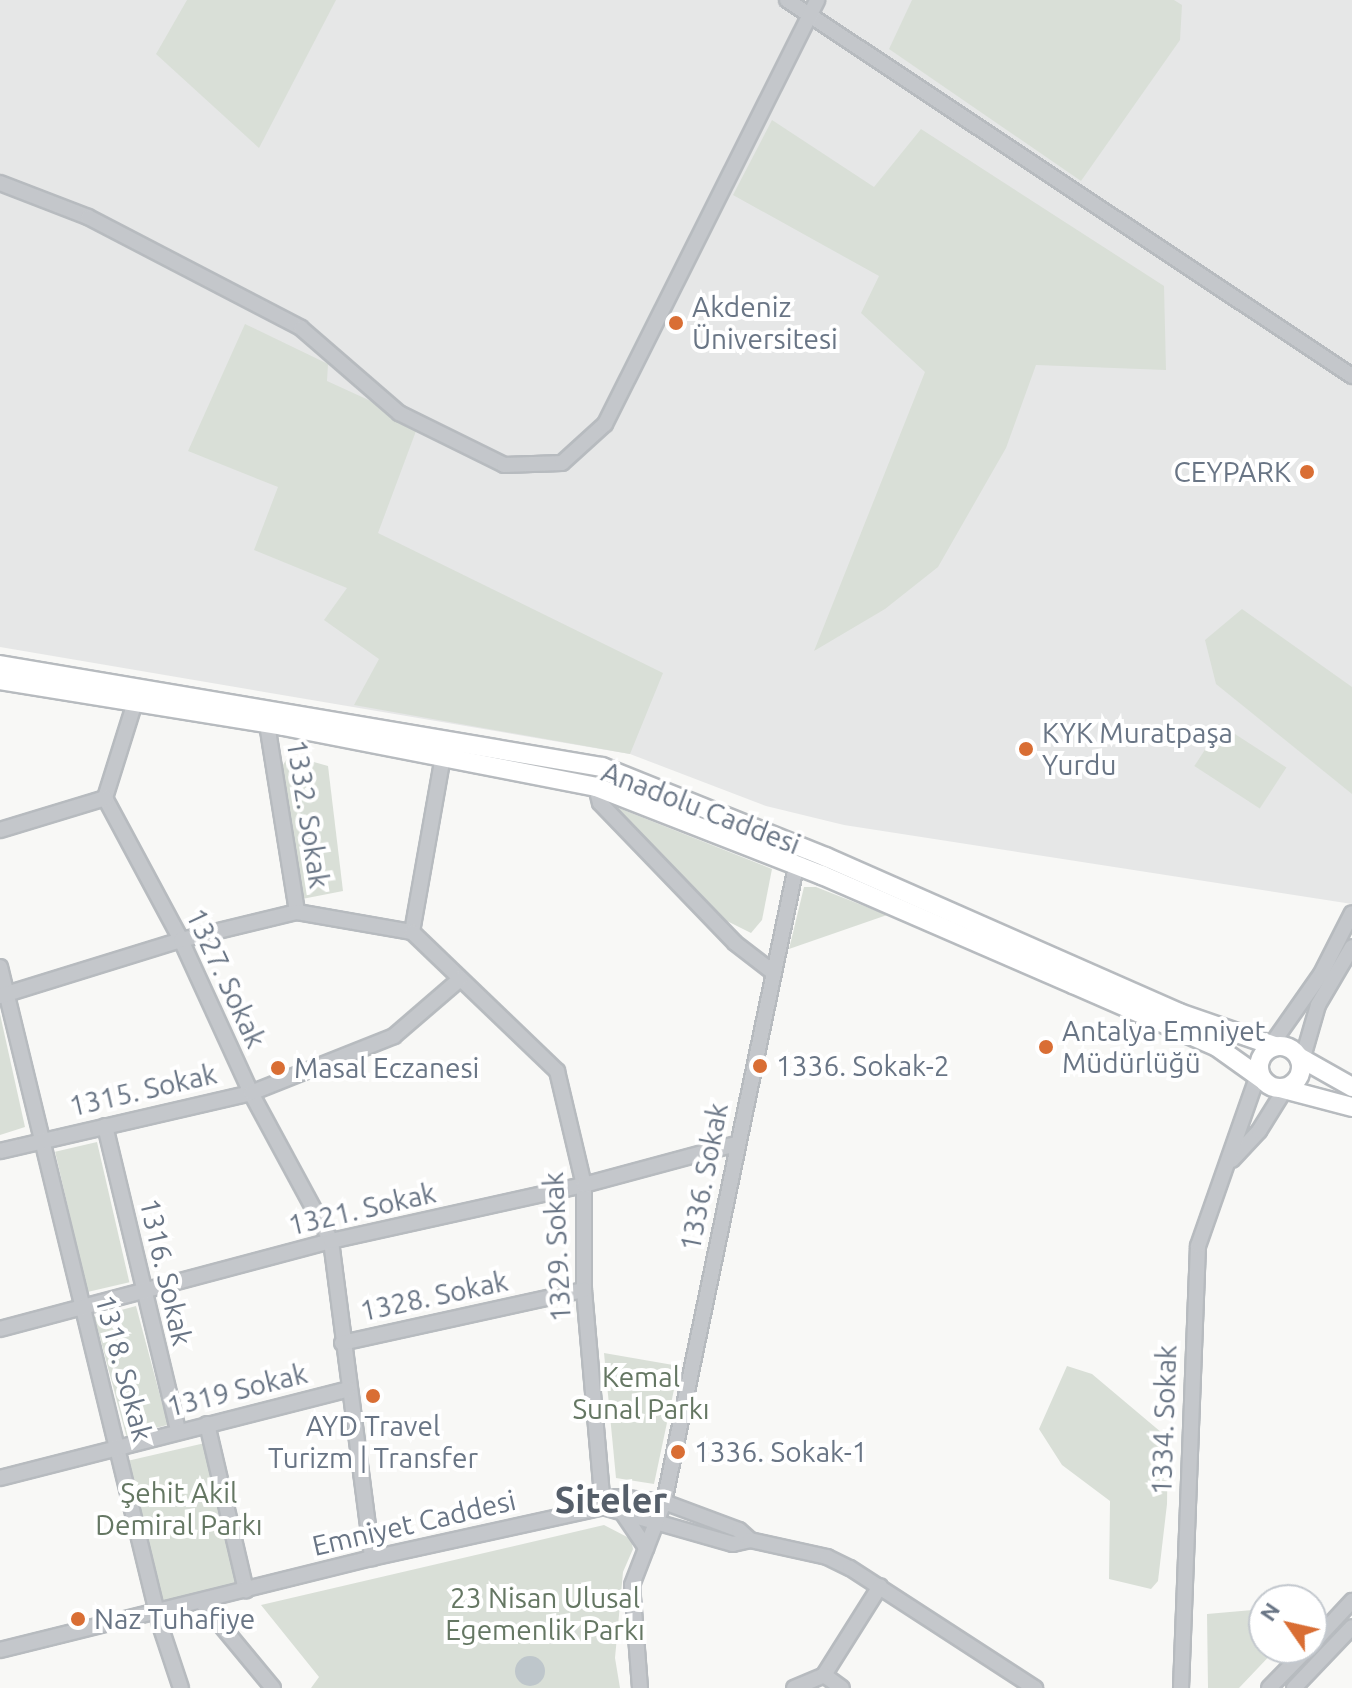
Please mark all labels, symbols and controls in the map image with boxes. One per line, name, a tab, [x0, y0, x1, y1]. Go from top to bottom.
place label: Akdeniz Üniversitesi	[692, 290, 838, 356]
marker: Akdeniz Üniversitesi	[667, 314, 685, 332]
place label: CEYPARK	[1174, 455, 1291, 489]
marker: CEYPARK	[1298, 463, 1316, 481]
place label: KYK Muratpaşa Yurdu	[1042, 716, 1233, 782]
street label: 1332. Sokak	[280, 737, 336, 891]
marker: KYK Muratpaşa Yurdu	[1017, 740, 1035, 758]
street label: Anadolu Caddesi	[597, 755, 805, 861]
street label: 1327. Sokak	[179, 903, 273, 1053]
place label: Antalya Emniyet Müdürlüğü	[1062, 1014, 1266, 1080]
marker: Antalya Emniyet Müdürlüğü	[1037, 1038, 1055, 1056]
place label: 1336. Sokak-2	[776, 1049, 950, 1083]
place label: Masal Eczanesi	[294, 1051, 479, 1085]
street label: 1315. Sokak	[66, 1057, 220, 1123]
marker: 1336. Sokak-2	[751, 1057, 769, 1075]
marker: Masal Eczanesi	[269, 1059, 287, 1077]
street label: 1336. Sokak	[673, 1100, 735, 1254]
street label: 1329. Sokak	[536, 1171, 578, 1323]
street label: 1321. Sokak	[285, 1176, 439, 1242]
street label: 1316. Sokak	[133, 1195, 199, 1349]
street label: 1328. Sokak	[357, 1264, 511, 1328]
street label: 1318. Sokak	[88, 1291, 160, 1445]
street label: 1334. Sokak	[1145, 1344, 1183, 1496]
street label: 1319 Sokak	[163, 1356, 311, 1424]
park label: Kemal Sunal Parkı	[572, 1360, 710, 1426]
marker: AYD Travel Turizm | Transfer	[364, 1387, 382, 1405]
place label: AYD Travel Turizm | Transfer	[268, 1409, 478, 1475]
place label: 1336. Sokak-1	[694, 1435, 868, 1469]
marker: 1336. Sokak-1	[669, 1443, 687, 1461]
park label: Şehit Akil Demiral Parkı	[95, 1476, 263, 1542]
district label: Siteler	[555, 1478, 667, 1522]
street label: Emniyet Caddesi	[309, 1483, 519, 1563]
park label: 23 Nisan Ulusal Egemenlik Parkı	[445, 1581, 645, 1647]
north arrow	[1248, 1584, 1328, 1664]
text: N	[1254, 1598, 1284, 1625]
place label: Naz Tuhafiye	[94, 1602, 255, 1636]
marker: Naz Tuhafiye	[69, 1610, 87, 1628]

